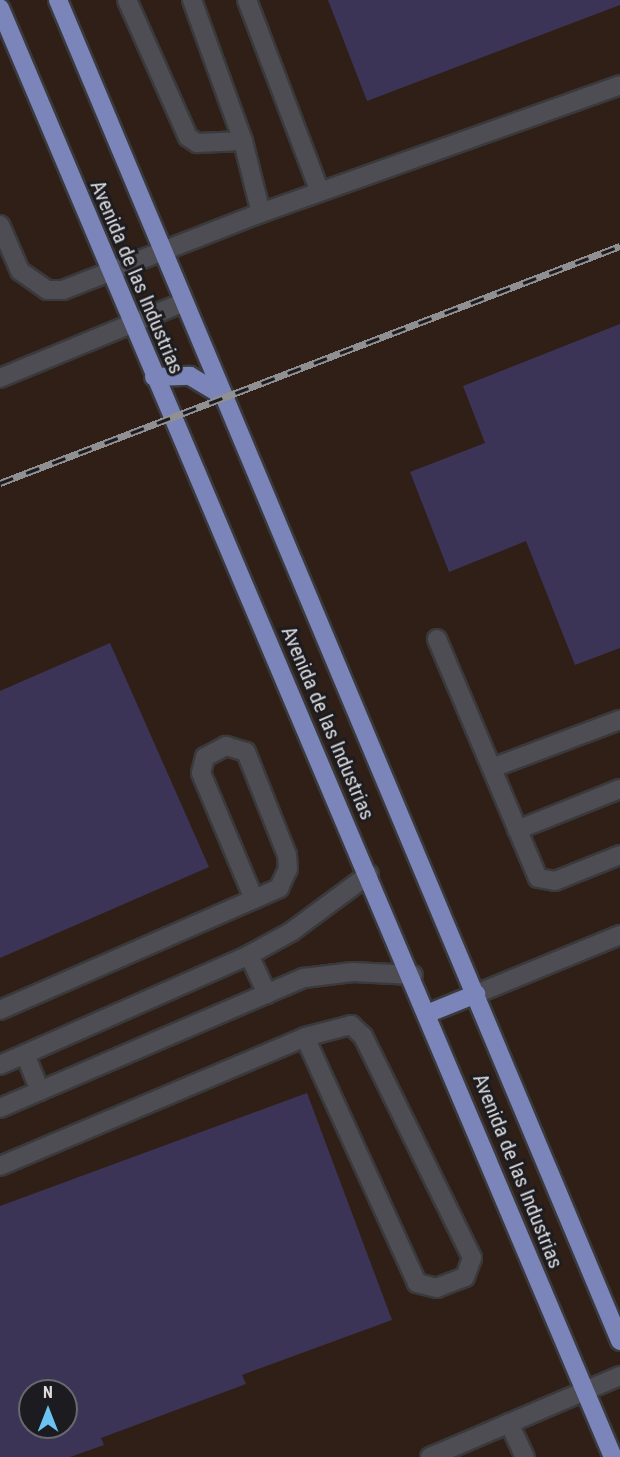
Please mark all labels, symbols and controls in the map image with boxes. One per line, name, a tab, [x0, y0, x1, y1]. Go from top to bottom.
street label: Avenida de las Industrias	[85, 177, 189, 377]
street label: Avenida de las Industrias	[276, 623, 380, 823]
street label: Avenida de las Industrias	[467, 1070, 569, 1272]
north arrow	[18, 1379, 78, 1439]
text: N	[43, 1383, 53, 1402]

